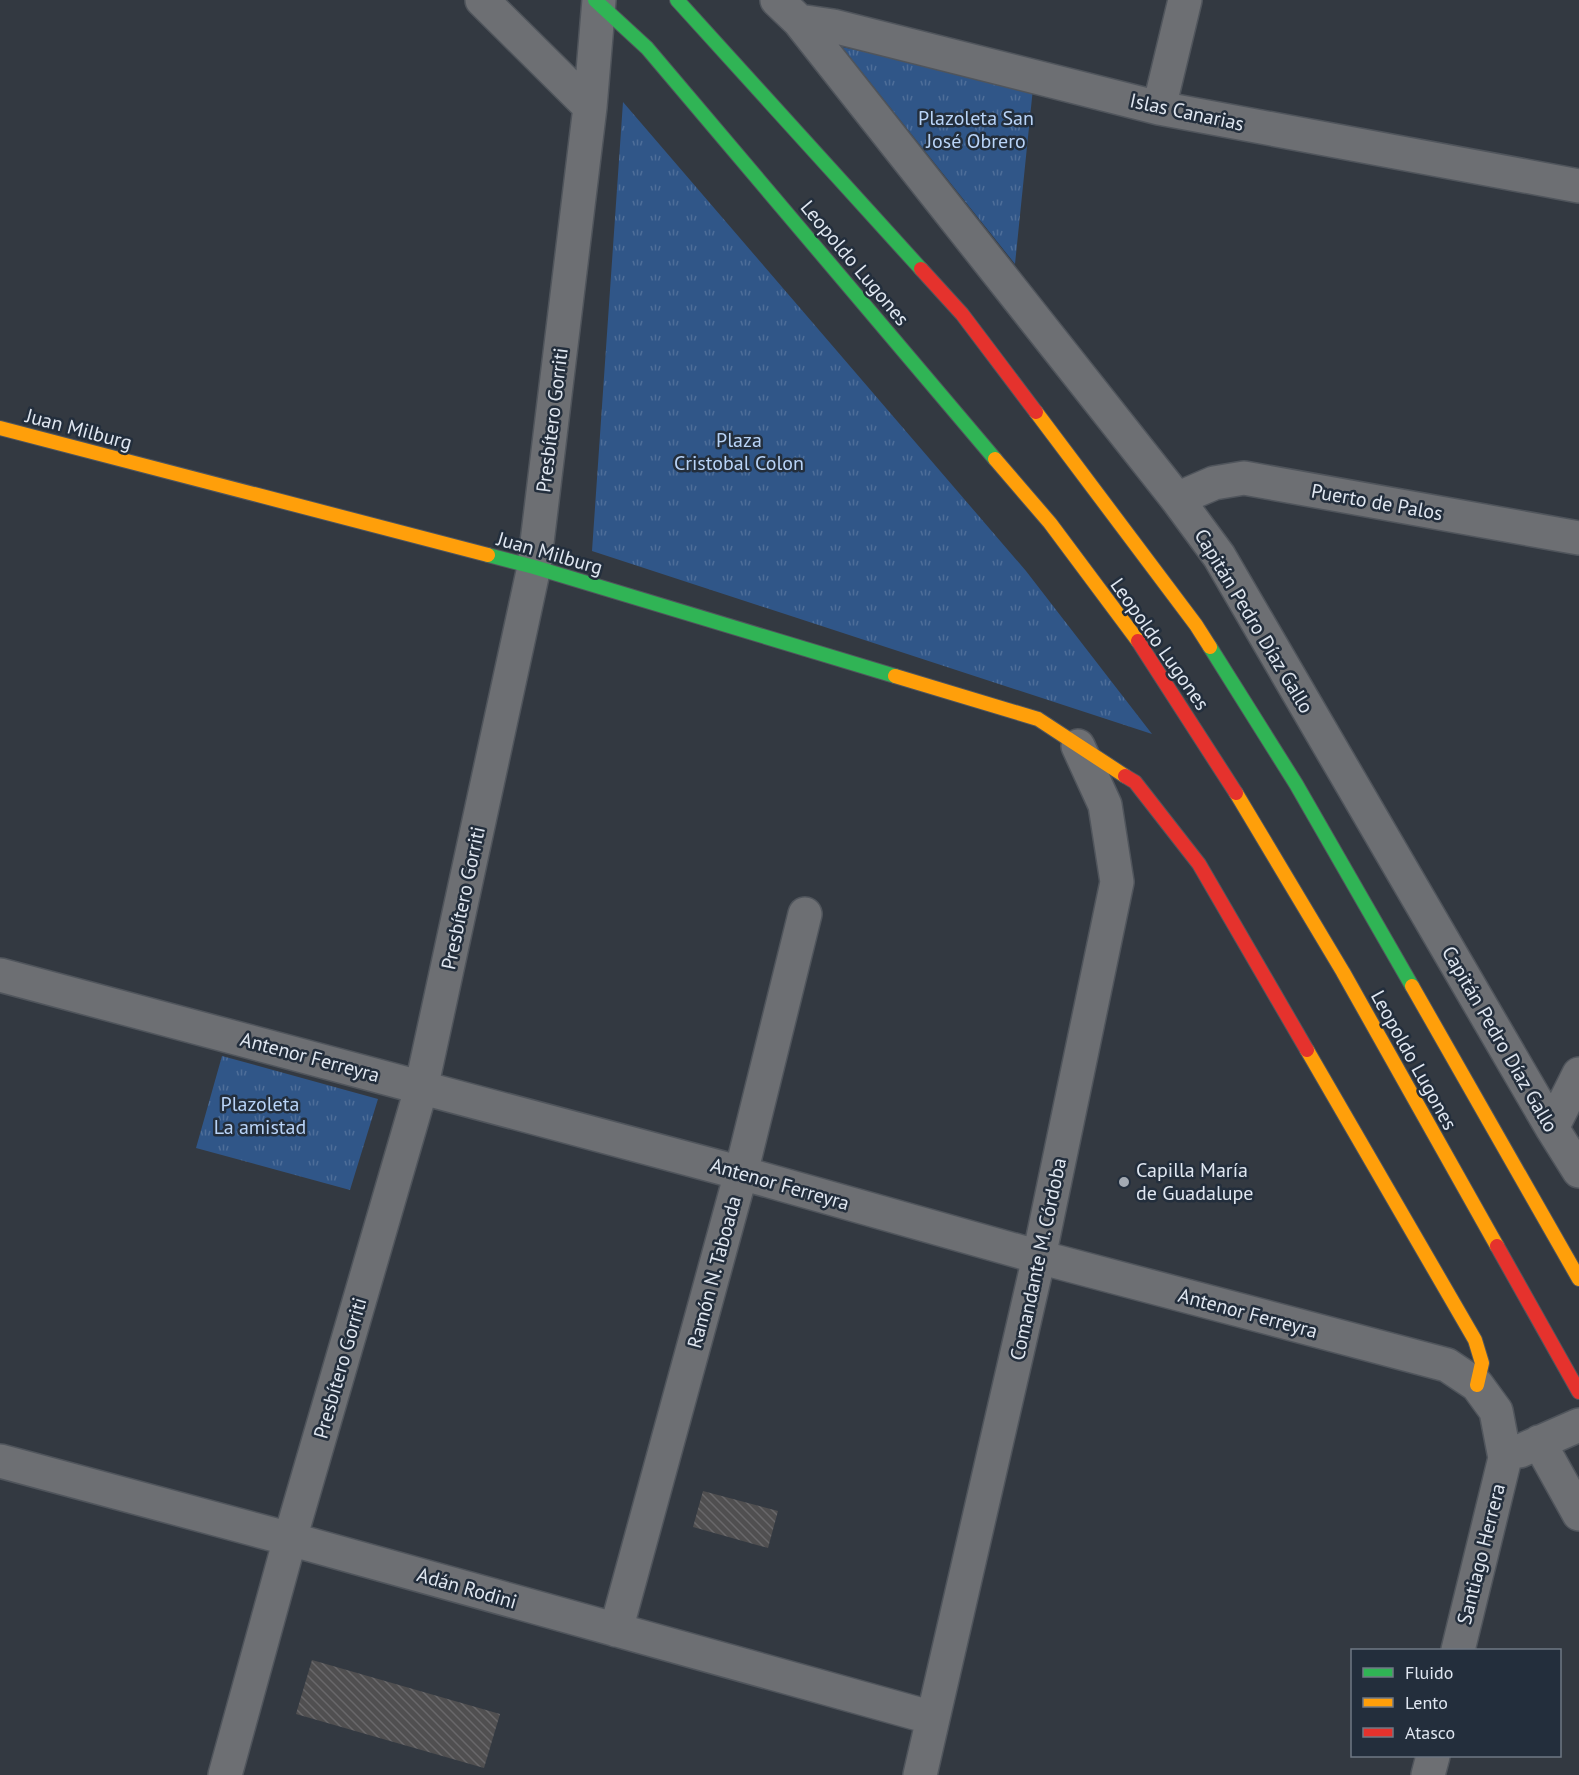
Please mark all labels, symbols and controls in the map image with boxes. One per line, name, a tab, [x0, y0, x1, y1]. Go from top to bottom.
street label: Islas Canarias	[1128, 87, 1246, 137]
park label: Plazoleta San José Obrero	[918, 105, 1034, 154]
street label: Leopoldo Lugones	[795, 195, 915, 331]
street label: Presbítero Gorriti	[530, 346, 574, 494]
street label: Juan Milburg	[22, 402, 135, 456]
park label: Plaza Cristobal Colon	[674, 427, 804, 476]
street label: Puerto de Palos	[1309, 478, 1445, 526]
street label: Capitán Pedro Díaz Gallo	[1189, 524, 1319, 718]
street label: Juan Milburg	[493, 525, 606, 581]
street label: Leopoldo Lugones	[1105, 573, 1215, 715]
street label: Presbítero Gorriti	[435, 824, 491, 972]
street label: Capitán Pedro Díaz Gallo	[1436, 941, 1564, 1137]
street label: Leopoldo Lugones	[1365, 986, 1463, 1134]
street label: Antenor Ferreyra	[238, 1026, 382, 1088]
park label: Plazoleta La amistad	[214, 1091, 306, 1140]
street label: Antenor Ferreyra	[708, 1152, 852, 1216]
street label: Comandante M. Córdoba	[1004, 1155, 1072, 1363]
place label: Capilla María de Guadalupe	[1136, 1157, 1253, 1206]
marker: Capilla María de Guadalupe	[1117, 1175, 1131, 1189]
street label: Ramón N. Taboada	[681, 1193, 747, 1351]
street label: Antenor Ferreyra	[1176, 1282, 1320, 1344]
street label: Presbítero Gorriti	[307, 1294, 373, 1442]
street label: Santiago Herrera	[1451, 1481, 1511, 1627]
street label: Adán Rodini	[414, 1561, 520, 1615]
legend	[1351, 1649, 1561, 1757]
text: Fluido	[1405, 1661, 1453, 1684]
text: Lento	[1405, 1691, 1448, 1714]
text: Atasco	[1405, 1721, 1455, 1744]

